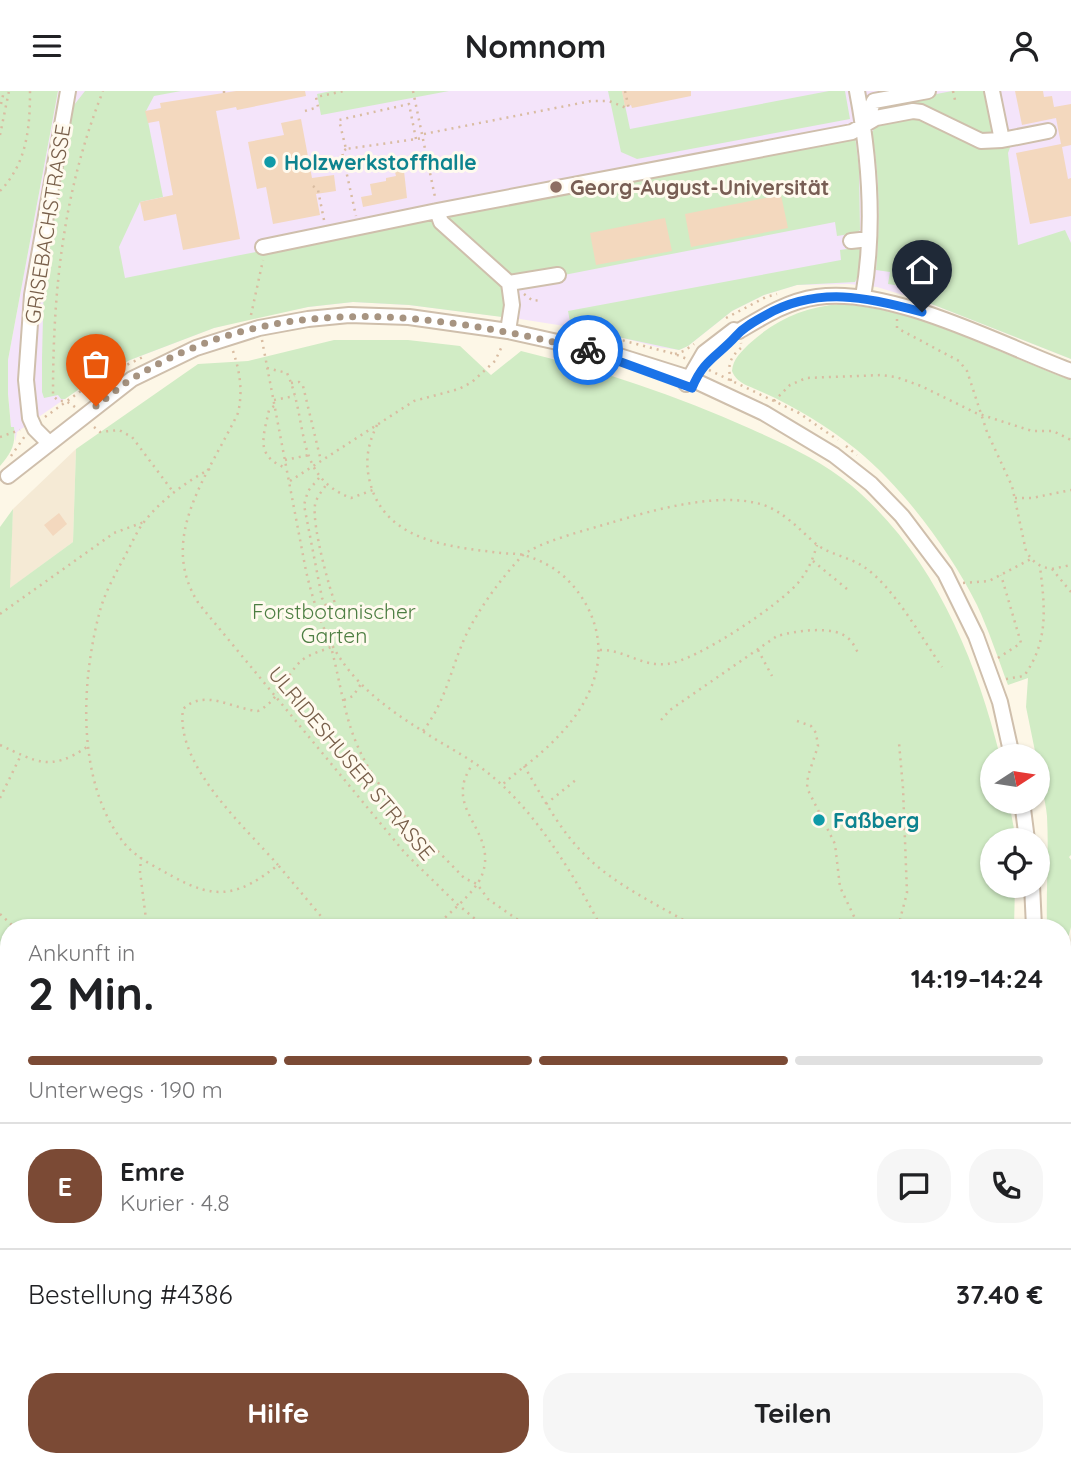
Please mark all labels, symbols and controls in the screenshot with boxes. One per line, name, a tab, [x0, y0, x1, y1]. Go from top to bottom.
text: Nomnom	[465, 26, 606, 66]
icon: menu	[28, 27, 66, 65]
icon: person	[1005, 27, 1043, 65]
street label: GRISEBACHSTRASSE	[18, 123, 76, 325]
place label: Holzwerkstoffhalle	[284, 149, 477, 175]
marker: Holzwerkstoffhalle	[262, 154, 278, 170]
place label: Georg-August-Universität	[570, 174, 829, 200]
marker: Georg-August-Universität	[548, 179, 564, 195]
pin	[892, 240, 952, 312]
icon: home	[903, 251, 941, 289]
courier	[553, 315, 623, 385]
icon: bike	[569, 331, 607, 369]
pin	[66, 334, 126, 406]
icon: bag	[77, 345, 115, 383]
park label: Forstbotanischer Garten	[252, 598, 416, 648]
street label: ULRIDESHUSER STRASSE	[263, 661, 441, 865]
north arrow	[980, 744, 1050, 814]
map controls	[980, 744, 1050, 898]
place label: Faßberg	[833, 807, 919, 833]
marker: Faßberg	[811, 812, 827, 828]
button: locate	[980, 828, 1050, 898]
text: Ankunft in	[28, 938, 135, 967]
text: 14:19–14:24	[911, 962, 1043, 995]
text: 2 Min.	[28, 964, 154, 1022]
text: Unterwegs · 190 m	[28, 1075, 223, 1104]
button: chat	[877, 1149, 951, 1223]
button: phone	[969, 1149, 1043, 1223]
text: Emre	[120, 1155, 185, 1188]
text: E	[58, 1170, 72, 1203]
text: Kurier · 4.8	[120, 1188, 230, 1217]
text: Bestellung #4386	[28, 1278, 233, 1311]
text: 37.40 €	[956, 1278, 1043, 1311]
button: Hilfe	[28, 1373, 529, 1453]
button: Teilen	[543, 1373, 1043, 1453]

